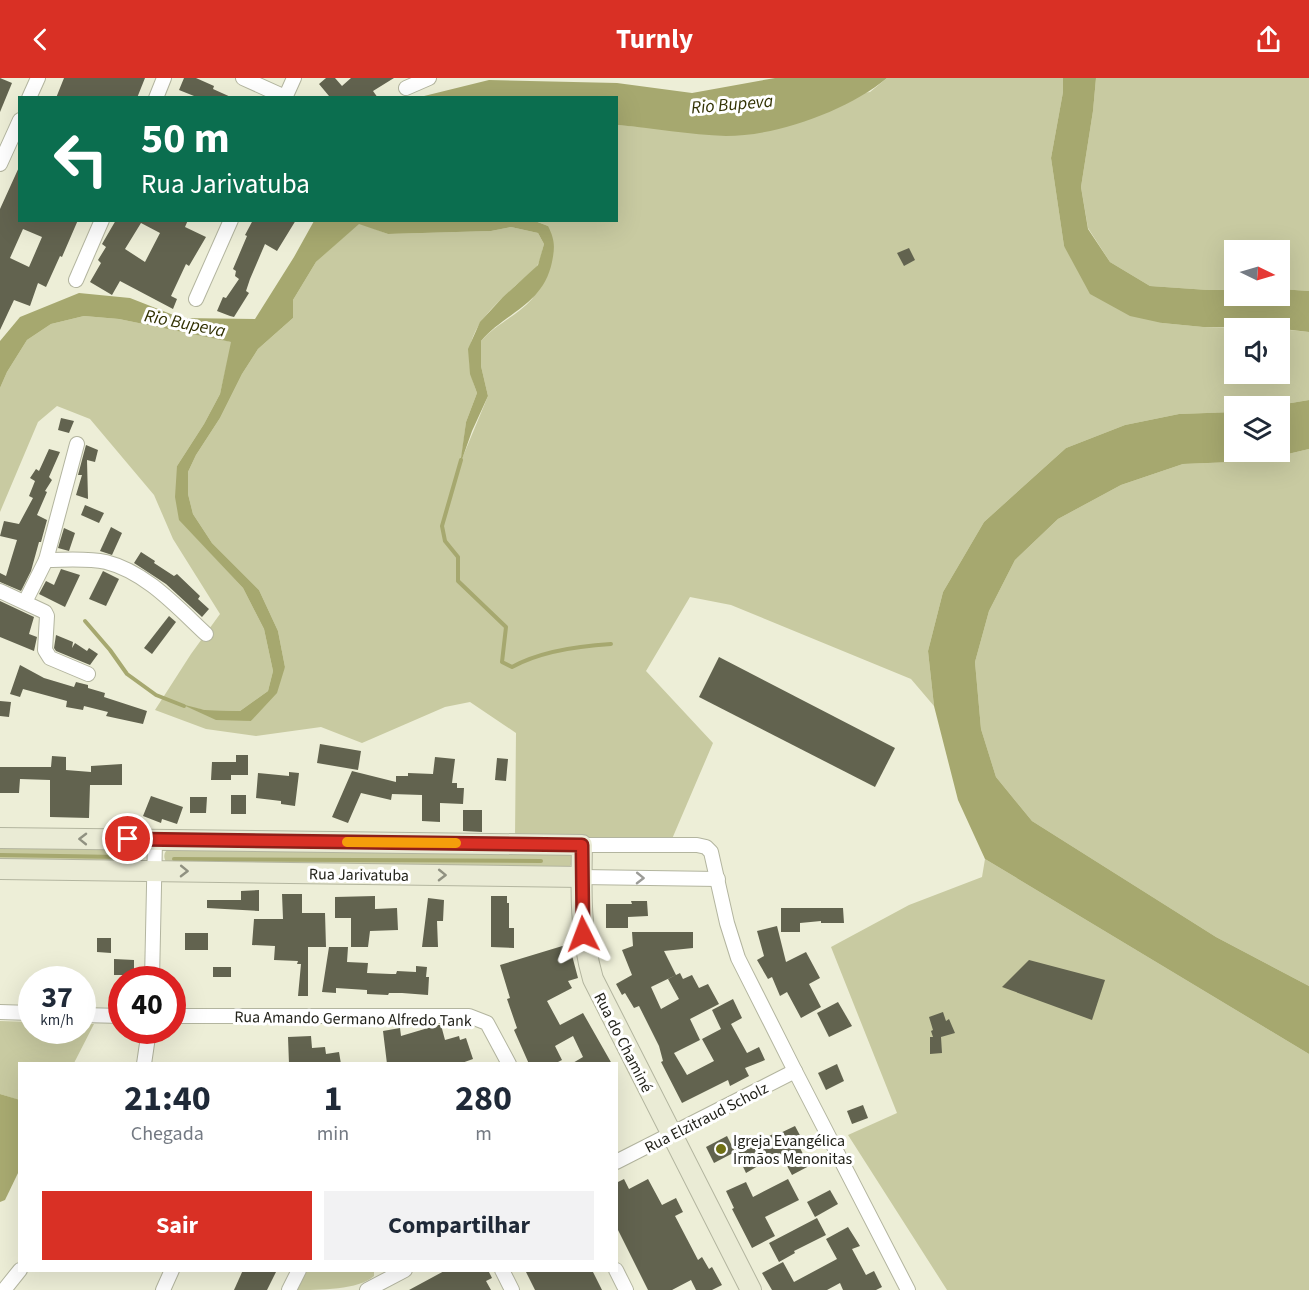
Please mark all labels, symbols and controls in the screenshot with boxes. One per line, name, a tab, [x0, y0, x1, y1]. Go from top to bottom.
text: Turnly	[616, 20, 693, 59]
icon: back	[24, 23, 57, 56]
icon: share	[1252, 23, 1285, 56]
water label: Rio Bupeva	[690, 88, 775, 121]
text: 50 m	[141, 109, 230, 169]
icon: left	[42, 120, 120, 198]
text: Rua Jarivatuba	[141, 165, 310, 204]
north arrow	[1224, 240, 1290, 306]
map controls	[1224, 240, 1290, 462]
water label: Rio Bupeva	[142, 303, 228, 344]
button: sound	[1224, 318, 1290, 384]
button: layers	[1224, 396, 1290, 462]
pin	[102, 813, 153, 864]
icon: arrive	[111, 822, 144, 855]
one-way arrow	[78, 833, 87, 845]
street label: Rua Jarivatuba	[309, 863, 409, 887]
one-way arrow	[180, 865, 189, 878]
one-way arrow	[438, 869, 447, 881]
one-way arrow	[635, 872, 644, 884]
position arrow	[551, 902, 615, 966]
speed limit sign: 40	[108, 966, 186, 1044]
text: 37	[41, 976, 73, 1019]
street label: Rua do Chaminé	[588, 989, 658, 1096]
street label: Rua Amando Germano Alfredo Tank	[234, 1006, 472, 1032]
text: km/h	[40, 1010, 74, 1031]
text: 21:40	[124, 1073, 211, 1124]
text: 1	[323, 1073, 342, 1124]
text: 280	[455, 1073, 512, 1124]
street label: Rua Elzitraud Scholz	[641, 1077, 772, 1159]
text: Chegada	[131, 1120, 204, 1148]
text: min	[317, 1120, 349, 1148]
text: m	[475, 1120, 492, 1148]
place label: Igreja Evangélica Irmãos Menonitas	[733, 1130, 852, 1170]
marker: Igreja Evangélica Irmãos Menonitas	[714, 1142, 728, 1156]
button: Sair	[42, 1191, 312, 1260]
button: Compartilhar	[324, 1191, 594, 1260]

